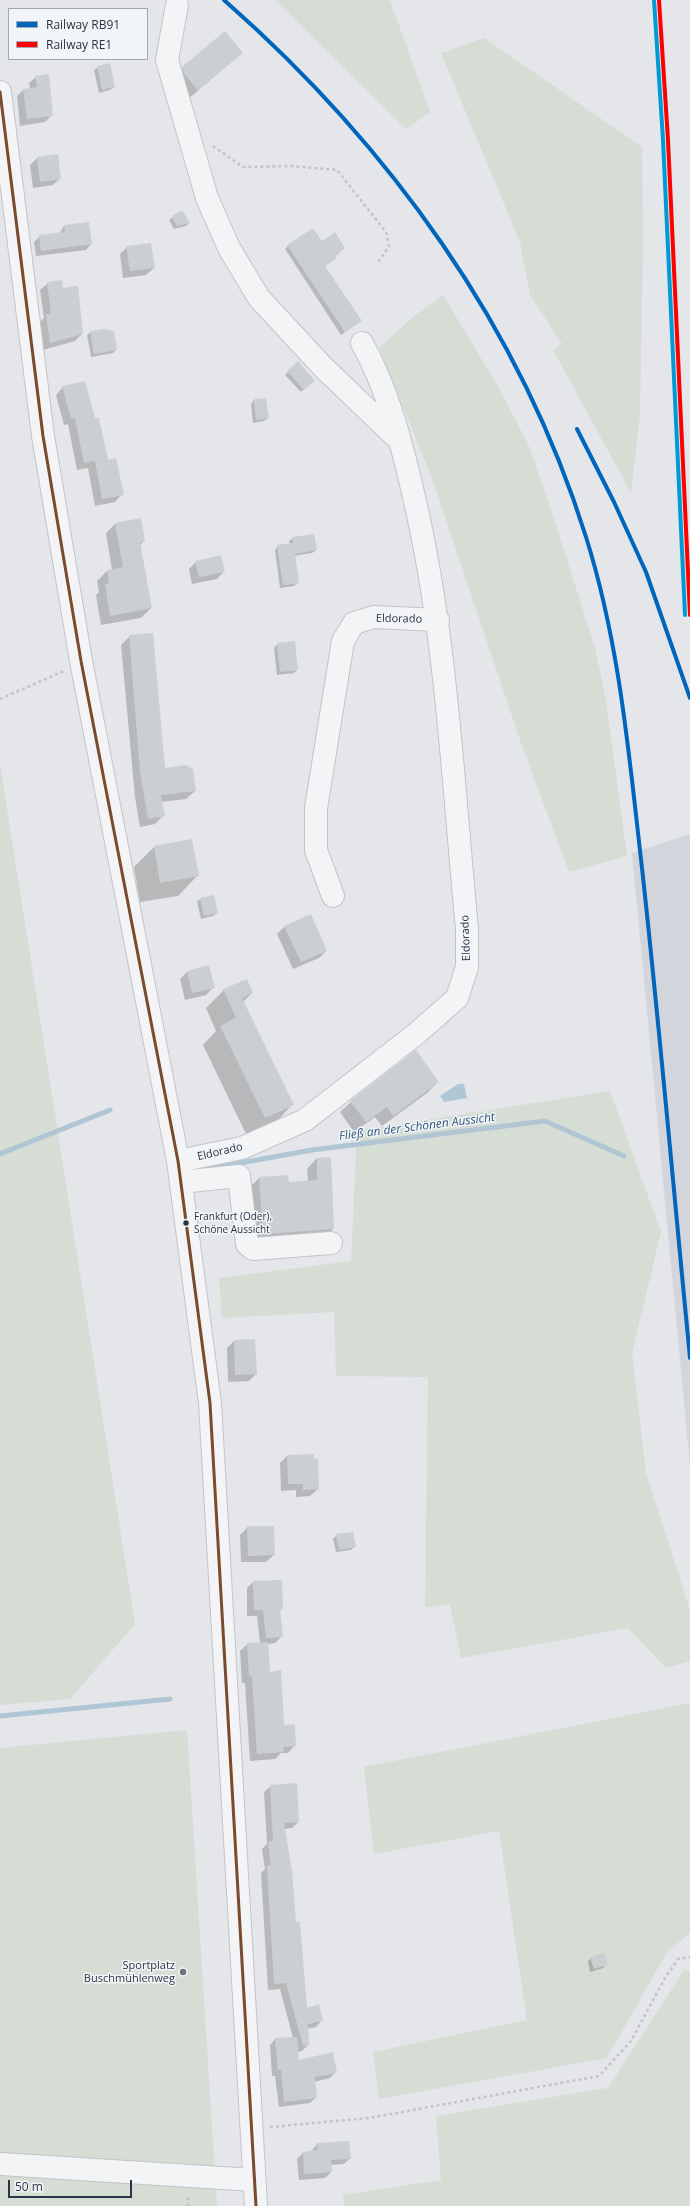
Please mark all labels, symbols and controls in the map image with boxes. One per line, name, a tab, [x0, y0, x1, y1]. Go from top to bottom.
legend	[8, 8, 148, 60]
text: Railway RB91	[46, 16, 120, 33]
text: Railway RE1	[46, 36, 112, 53]
street label: Eldorado	[376, 612, 422, 626]
street label: Eldorado	[459, 915, 473, 961]
water label: Fließ an der Schönen Aussicht	[338, 1110, 496, 1144]
street label: Eldorado	[196, 1140, 244, 1164]
place label: Frankfurt (Oder), Schöne Aussicht	[194, 1211, 272, 1234]
marker: Frankfurt (Oder), Schöne Aussicht	[181, 1218, 191, 1228]
place label: Sportplatz Buschmühlenweg	[84, 1959, 175, 1985]
marker: Sportplatz Buschmühlenweg	[178, 1967, 188, 1977]
scale bar	[10, 2172, 134, 2198]
text: 50 m	[15, 2178, 43, 2195]

